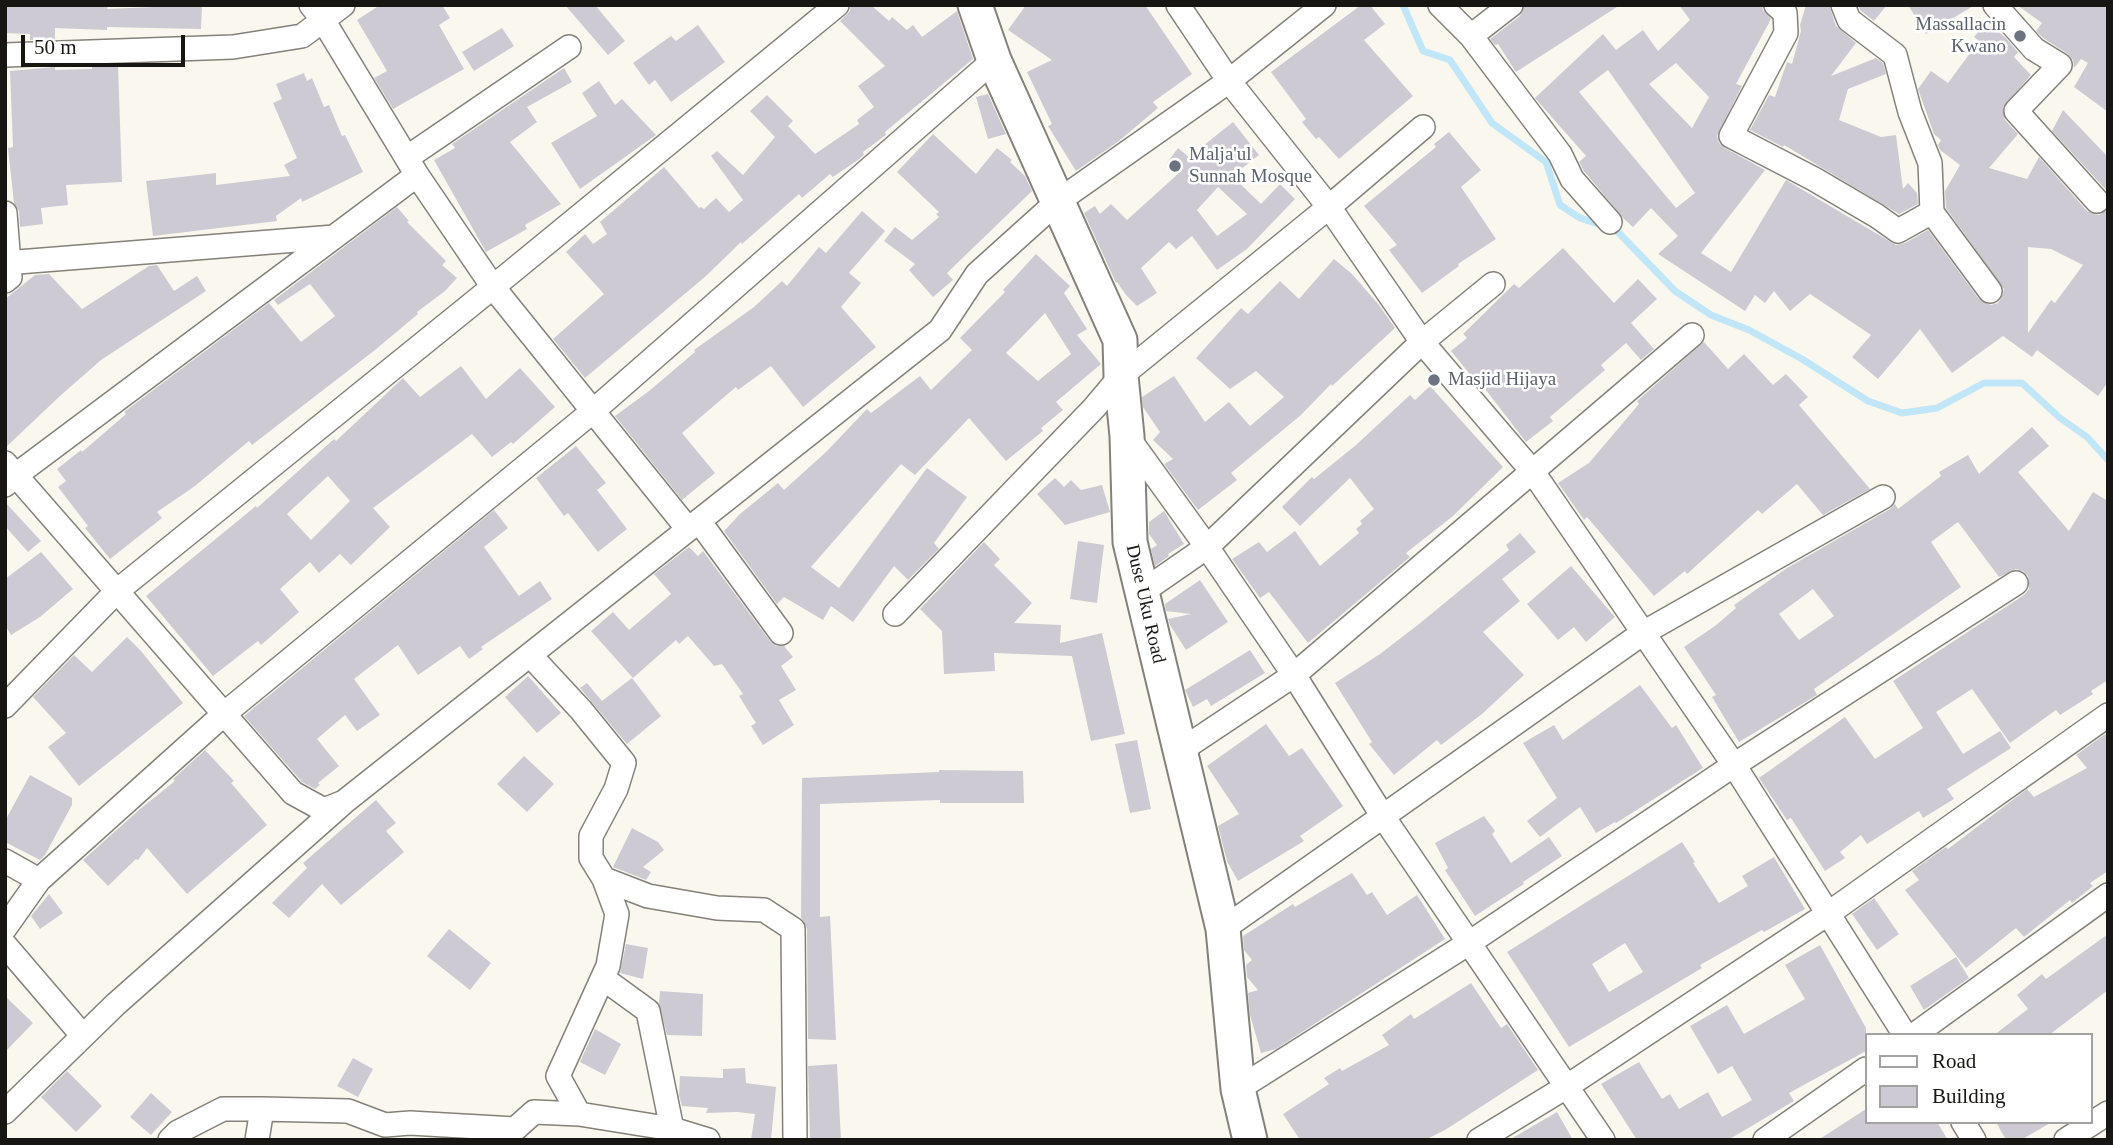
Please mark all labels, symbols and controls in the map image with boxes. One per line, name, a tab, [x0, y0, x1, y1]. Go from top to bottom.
place label: Massallacin Kwano	[1915, 14, 2006, 58]
scale bar	[24, 21, 189, 65]
marker: Massallacin Kwano	[2012, 28, 2028, 44]
text: 50 m	[34, 35, 77, 59]
place label: Malja'ul Sunnah Mosque	[1189, 144, 1312, 188]
marker: Malja'ul Sunnah Mosque	[1167, 158, 1183, 174]
place label: Masjid Hijaya	[1448, 369, 1556, 391]
marker: Masjid Hijaya	[1426, 372, 1442, 388]
street label: Duse Uku Road	[1120, 542, 1170, 666]
legend	[1864, 1033, 2092, 1124]
text: Road	[1932, 1049, 1976, 1073]
text: Building	[1932, 1084, 2006, 1108]

